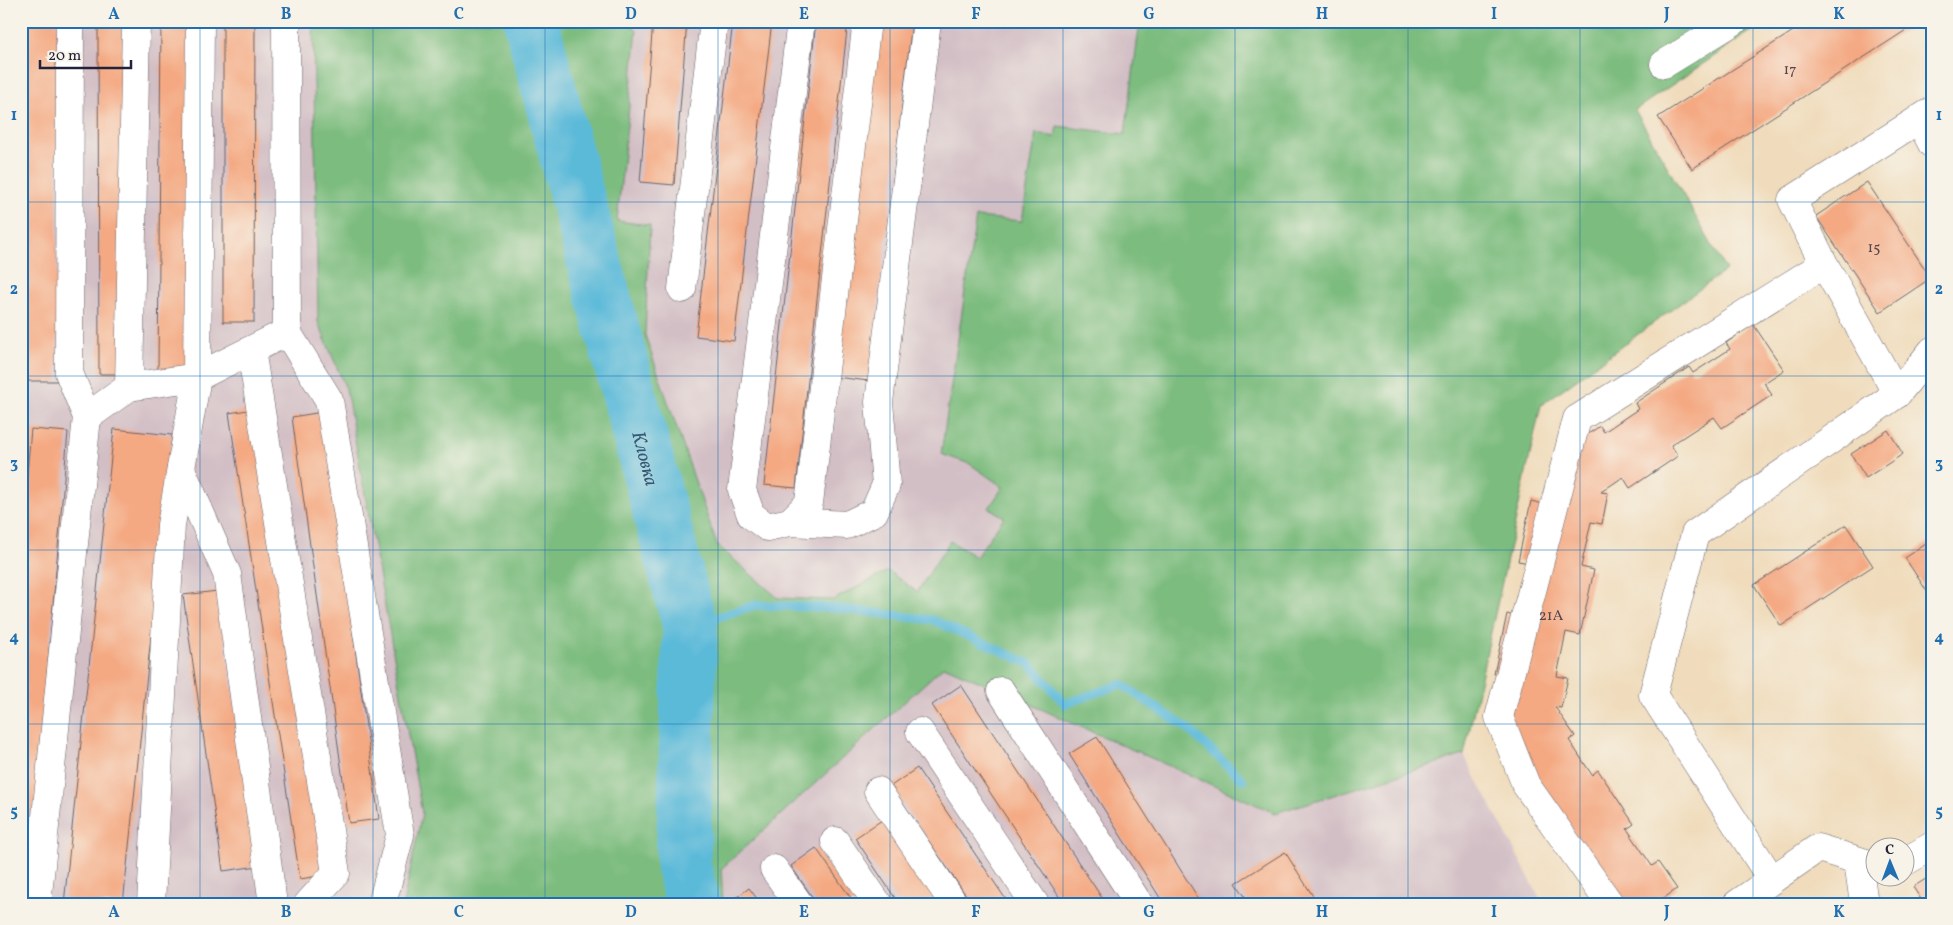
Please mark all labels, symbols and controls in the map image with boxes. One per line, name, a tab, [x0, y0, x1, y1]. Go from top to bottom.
text: A	[108, 4, 120, 26]
text: B	[281, 4, 292, 26]
text: C	[454, 4, 464, 26]
text: D	[625, 4, 637, 26]
text: E	[799, 4, 809, 26]
text: F	[971, 4, 981, 26]
text: G	[1143, 4, 1155, 26]
text: H	[1316, 4, 1328, 26]
text: I	[1491, 4, 1497, 26]
text: J	[1663, 4, 1670, 26]
text: K	[1833, 4, 1845, 26]
scale bar	[40, 38, 131, 70]
text: 20 m	[48, 46, 81, 67]
house number: 17	[1783, 60, 1797, 81]
text: 1	[11, 105, 17, 127]
text: 1	[1936, 105, 1942, 127]
house number: 15	[1867, 238, 1881, 259]
text: 2	[10, 279, 18, 301]
text: 2	[1935, 279, 1943, 301]
water label: Кловка	[624, 428, 664, 489]
text: 3	[10, 453, 18, 475]
text: 3	[1935, 453, 1943, 475]
house number: 21А	[1539, 606, 1564, 627]
text: 4	[9, 627, 19, 649]
text: 4	[1934, 627, 1944, 649]
text: 5	[10, 801, 18, 823]
text: 5	[1935, 801, 1943, 823]
north arrow	[1866, 838, 1916, 888]
text: С	[1885, 841, 1894, 860]
text: A	[108, 902, 120, 924]
text: B	[281, 902, 292, 924]
text: C	[454, 902, 464, 924]
text: D	[625, 902, 637, 924]
text: E	[799, 902, 809, 924]
text: F	[971, 902, 981, 924]
text: G	[1143, 902, 1155, 924]
text: H	[1316, 902, 1328, 924]
text: I	[1491, 902, 1497, 924]
text: J	[1663, 902, 1670, 924]
text: K	[1833, 902, 1845, 924]

